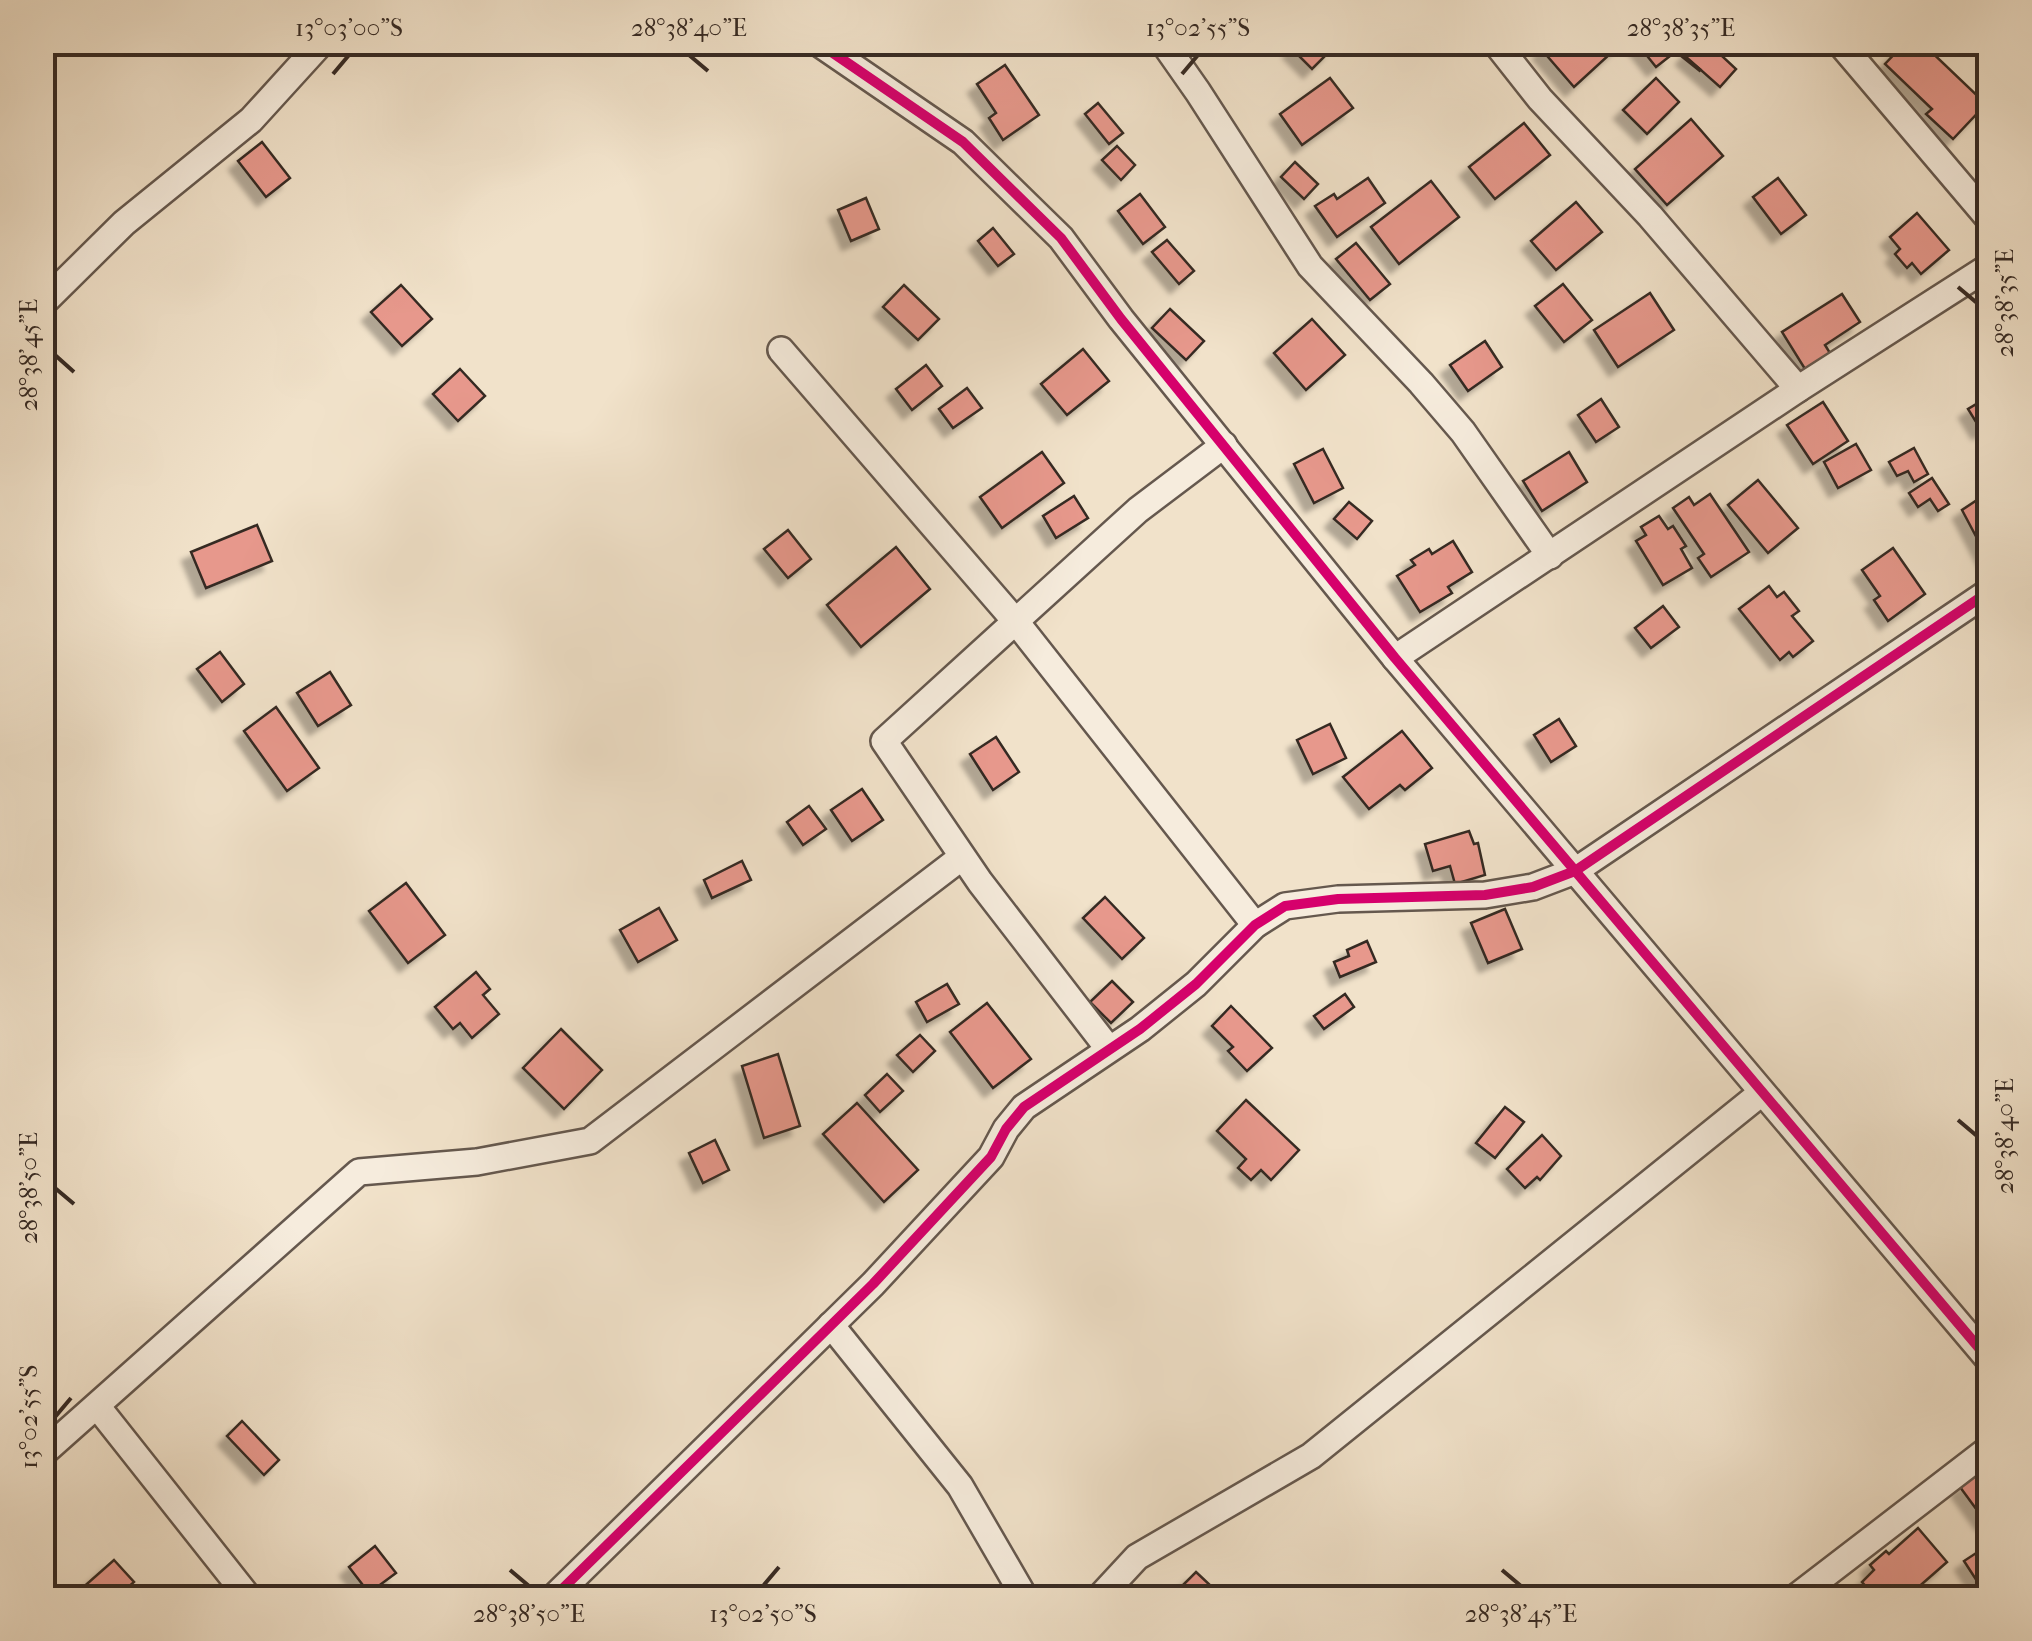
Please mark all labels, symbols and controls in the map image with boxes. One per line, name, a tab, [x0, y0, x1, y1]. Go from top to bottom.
text: 13°03'00"S	[295, 13, 403, 42]
text: 28°38'40"E	[631, 13, 747, 42]
text: 13°02'55"S	[1146, 13, 1250, 42]
text: 28°38'35"E	[1627, 13, 1735, 42]
text: 28°38'35"E	[1990, 249, 2019, 357]
text: 28°38'45"E	[14, 299, 43, 411]
text: 28°38'40"E	[1990, 1078, 2019, 1194]
text: 28°38'50"E	[14, 1132, 43, 1244]
text: 13°02'55"S	[14, 1365, 43, 1469]
text: 28°38'50"E	[473, 1599, 585, 1628]
text: 13°02'50"S	[709, 1599, 817, 1628]
text: 28°38'45"E	[1465, 1599, 1577, 1628]

